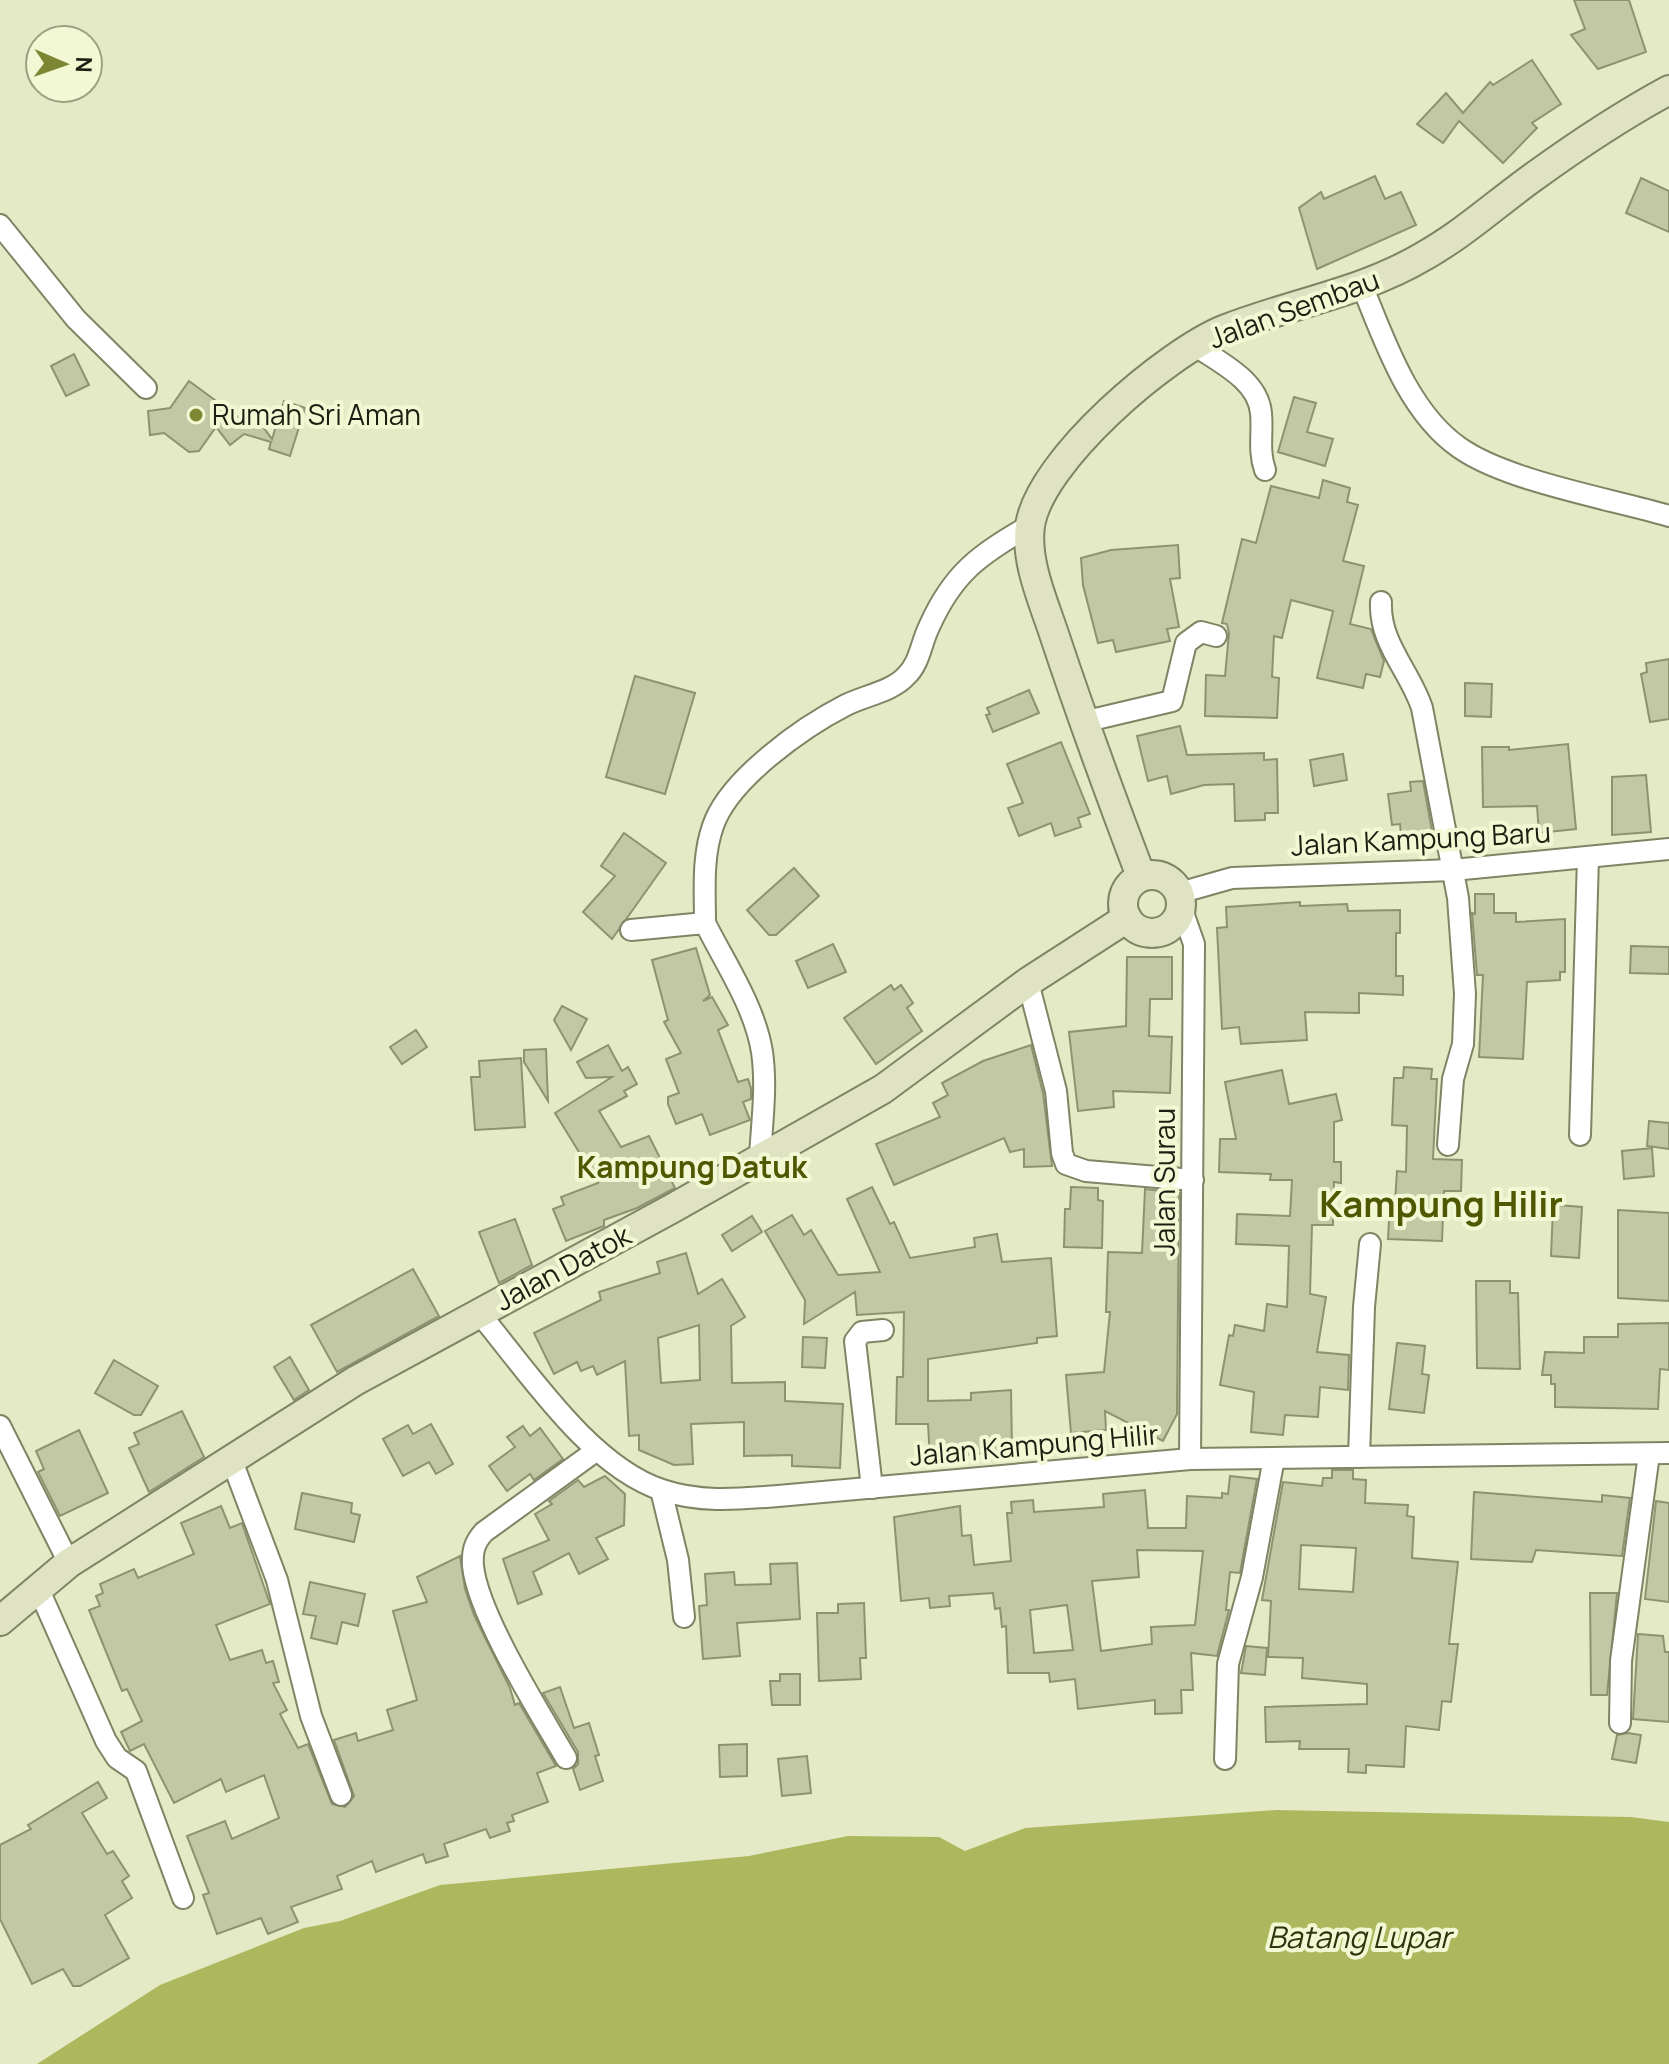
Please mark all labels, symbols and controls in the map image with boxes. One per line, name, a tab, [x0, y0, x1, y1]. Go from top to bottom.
north arrow	[24, 24, 104, 104]
text: N	[69, 56, 99, 73]
street label: Jalan Sembau	[1203, 260, 1384, 356]
place label: Rumah Sri Aman	[212, 395, 421, 433]
marker: Rumah Sri Aman	[187, 406, 205, 424]
street label: Jalan Kampung Baru	[1290, 812, 1552, 864]
street label: Jalan Surau	[1145, 1108, 1183, 1256]
district label: Kampung Datuk	[577, 1146, 808, 1187]
district label: Kampung Hilir	[1319, 1179, 1563, 1228]
street label: Jalan Datok	[488, 1215, 638, 1319]
street label: Jalan Kampung Hilir	[908, 1414, 1160, 1474]
water label: Batang Lupar	[1267, 1916, 1455, 1957]

